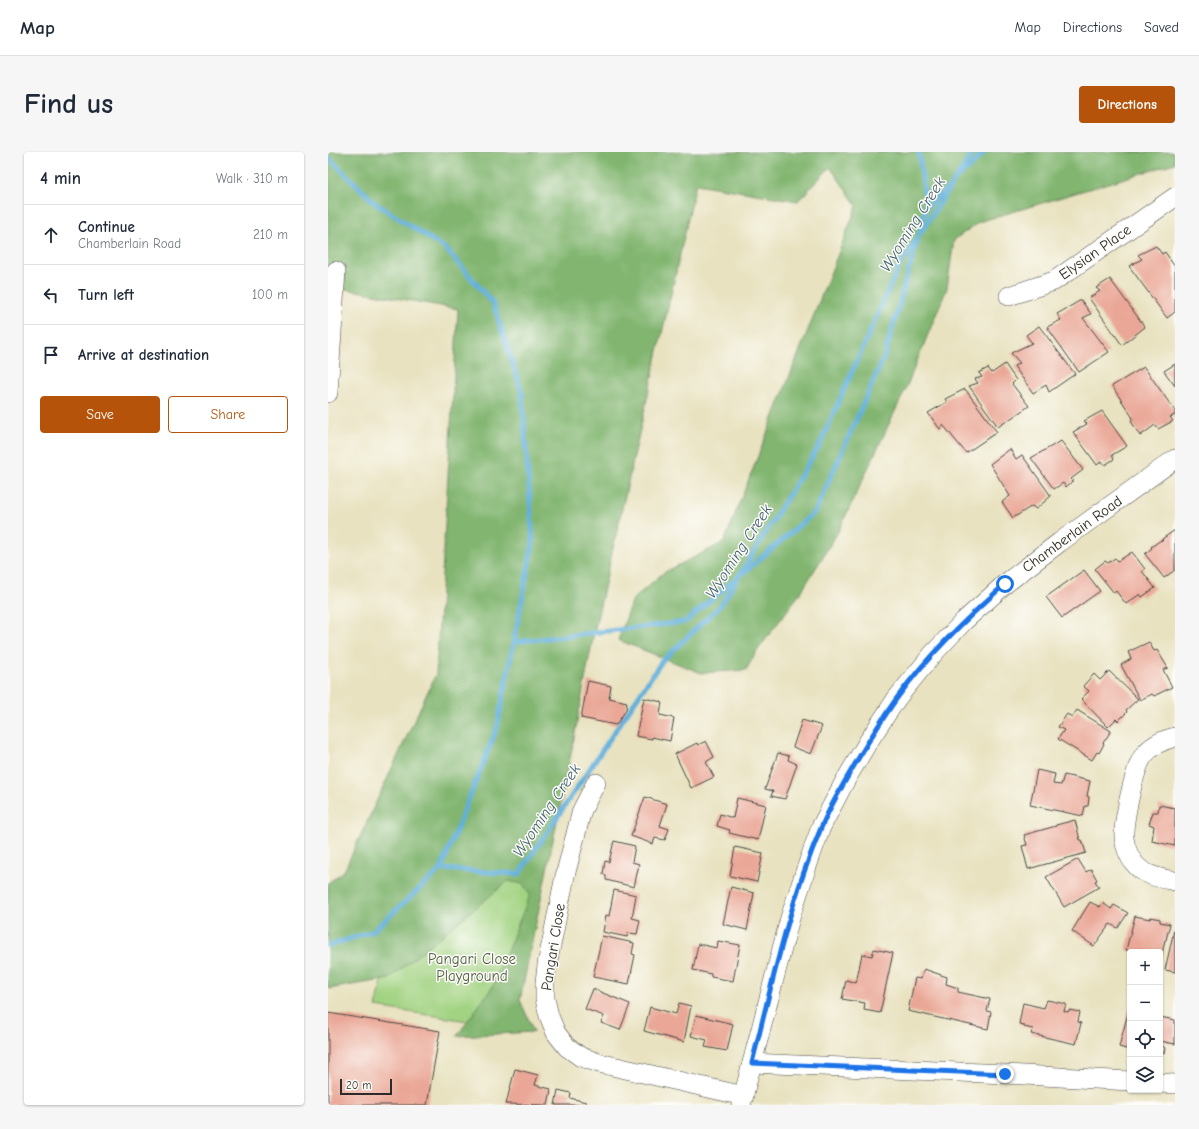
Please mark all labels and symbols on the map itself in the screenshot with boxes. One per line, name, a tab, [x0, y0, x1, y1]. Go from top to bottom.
water label: Wyoming Creek	[876, 174, 949, 275]
street label: Elysian Place	[1055, 220, 1135, 283]
street label: Chamberlain Road	[1019, 492, 1125, 576]
water label: Wyoming Creek	[702, 501, 776, 602]
route start	[996, 575, 1014, 593]
water label: Wyoming Creek	[509, 760, 585, 861]
street label: Pangari Close	[537, 902, 569, 992]
park label: Pangari Close Playground	[428, 950, 516, 985]
route end	[996, 1065, 1014, 1083]
scale bar	[340, 1077, 392, 1096]

